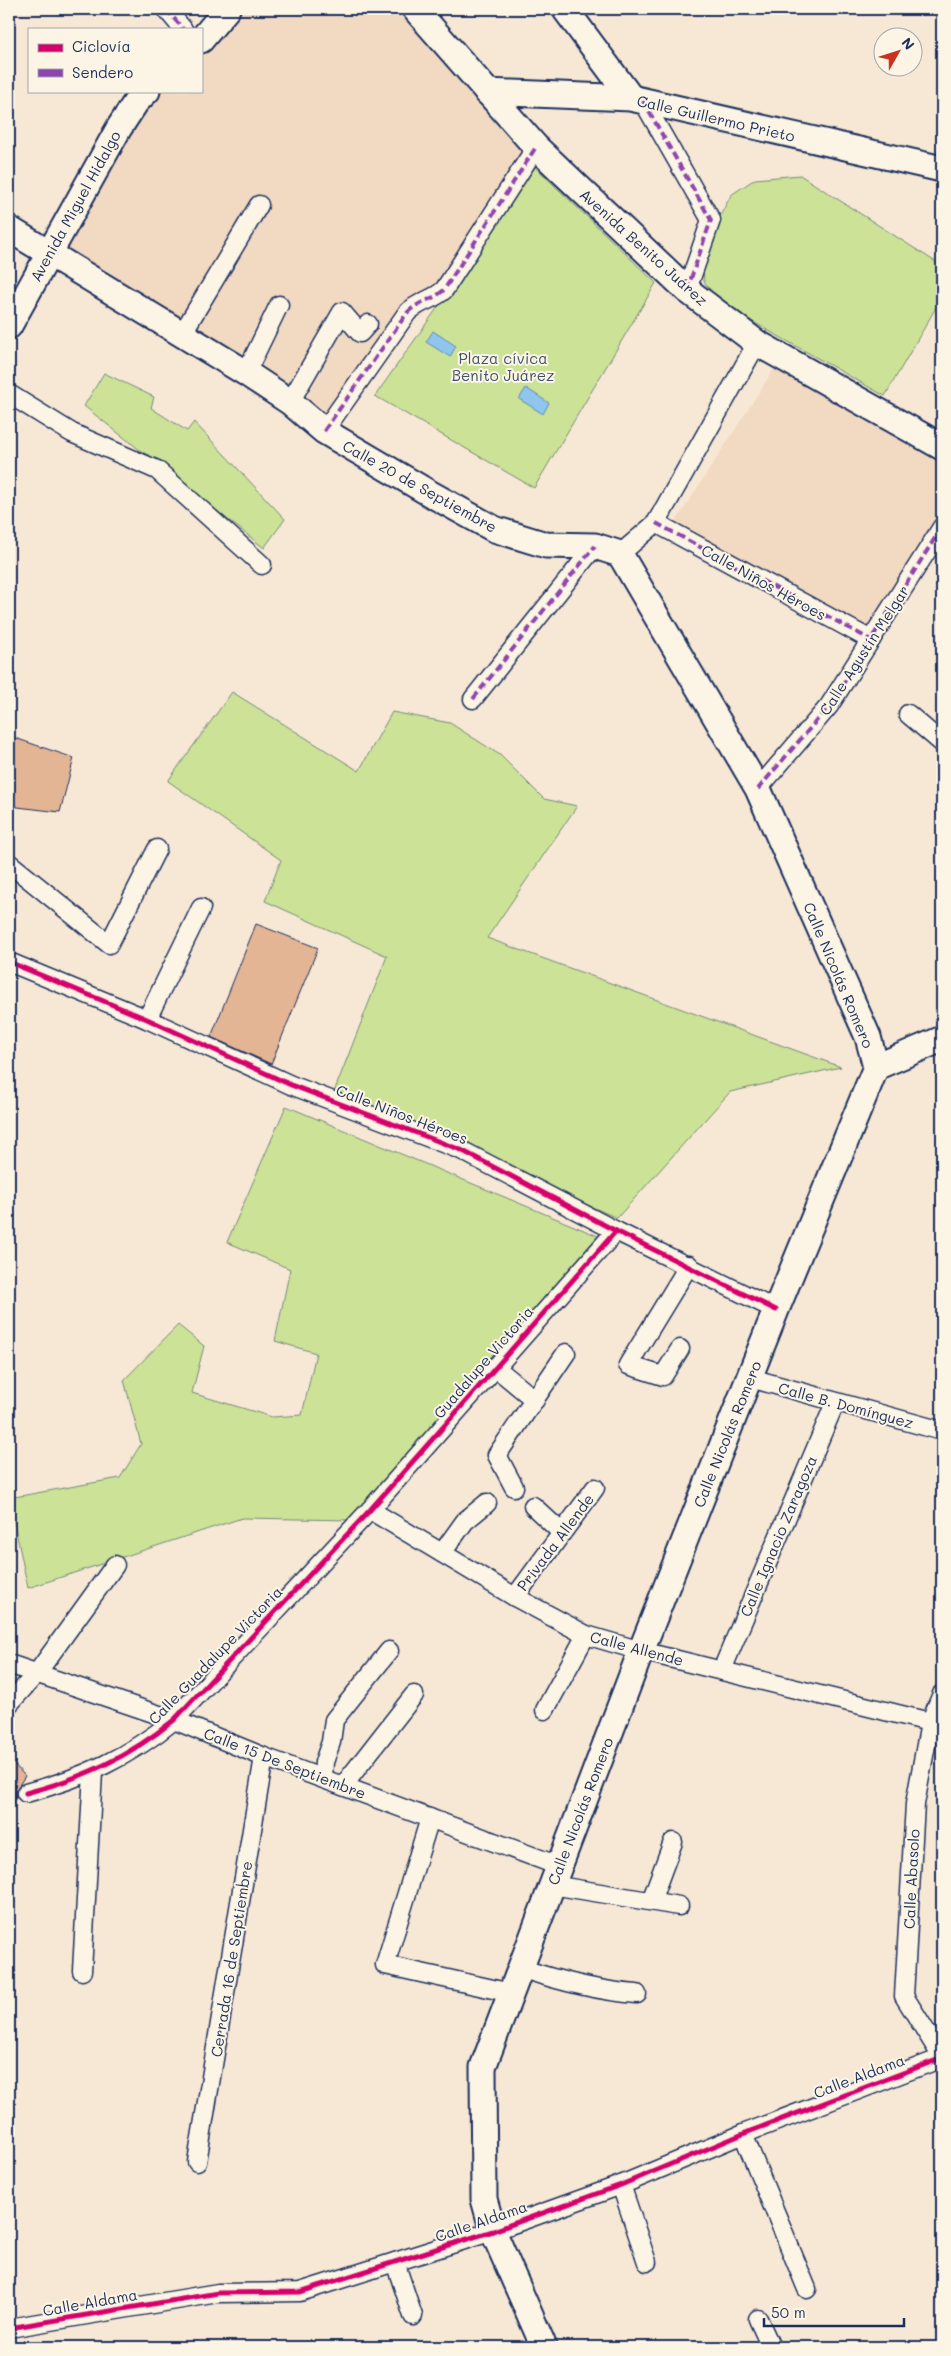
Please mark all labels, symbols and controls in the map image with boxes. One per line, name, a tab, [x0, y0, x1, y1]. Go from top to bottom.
legend	[28, 28, 202, 92]
north arrow	[874, 28, 924, 78]
text: N	[898, 33, 919, 54]
text: Ciclovía	[72, 36, 131, 56]
text: Sendero	[72, 62, 133, 82]
street label: Calle Guillermo Prieto	[635, 90, 797, 146]
street label: Avenida Miguel Hidalgo	[25, 127, 125, 285]
street label: Avenida Benito Juárez	[576, 184, 712, 310]
park label: Plaza cívica Benito Juárez	[452, 348, 554, 385]
street label: Calle 20 de Septiembre	[339, 435, 501, 537]
street label: Calle Niños Héroes	[698, 539, 830, 625]
street label: Calle Agustín Melgar	[814, 581, 914, 719]
street label: Calle Nicolás Romero	[799, 899, 879, 1051]
street label: Calle Niños Héroes	[333, 1080, 471, 1148]
street label: Guadalupe Victoria	[429, 1302, 537, 1422]
street label: Calle Nicolás Romero	[688, 1358, 766, 1510]
street label: Calle B. Domínguez	[776, 1377, 916, 1433]
street label: Calle Ignacio Zaragoza	[735, 1452, 821, 1620]
street label: Privada Allende	[512, 1489, 598, 1595]
street label: Calle Guadalupe Victoria	[144, 1582, 286, 1728]
street label: Calle Allende	[588, 1626, 686, 1670]
street label: Calle 15 De Septiembre	[201, 1723, 369, 1803]
street label: Calle Nicolás Romero	[543, 1734, 617, 1888]
street label: Calle Abasolo	[898, 1829, 924, 1929]
street label: Cerrada 16 de Septiembre	[206, 1860, 256, 2058]
street label: Calle Aldama	[811, 2049, 907, 2103]
street label: Calle Aldama	[432, 2196, 530, 2246]
street label: Calle Aldama	[41, 2284, 139, 2320]
scale bar	[764, 2296, 904, 2328]
text: 50 m	[771, 2302, 806, 2322]

